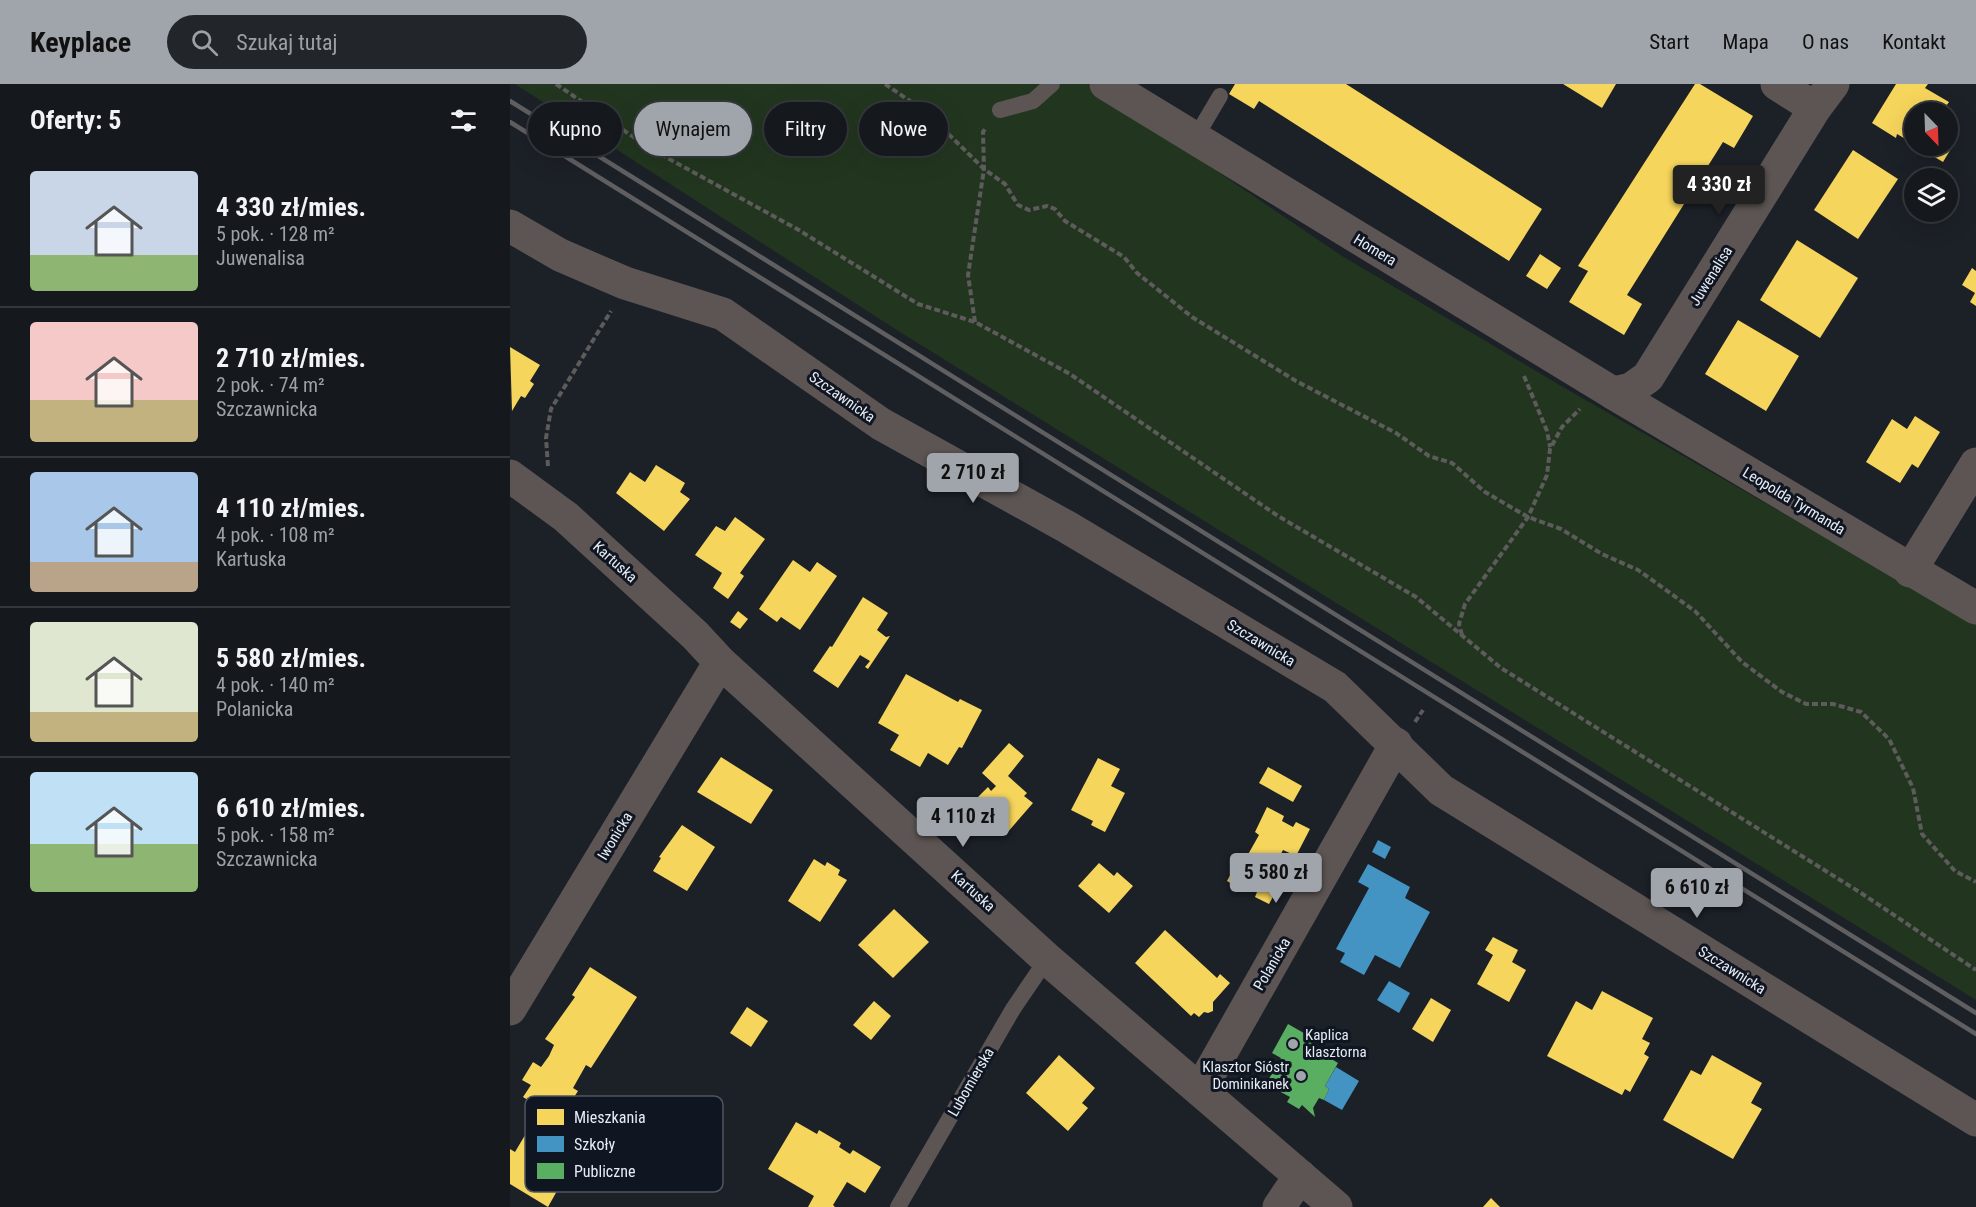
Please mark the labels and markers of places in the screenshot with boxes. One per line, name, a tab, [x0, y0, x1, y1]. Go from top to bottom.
pin: 4 330 zł	[1657, 165, 1781, 216]
pin: 2 710 zł	[911, 453, 1035, 504]
pin: 4 110 zł	[901, 797, 1025, 848]
pin: 5 580 zł	[1214, 853, 1338, 904]
pin: 6 610 zł	[1635, 868, 1759, 919]
place label: Kaplica klasztorna	[1305, 1026, 1367, 1061]
marker: Kaplica klasztorna	[1286, 1037, 1300, 1051]
place label: Klasztor Sióstr Dominikanek	[1202, 1058, 1289, 1093]
marker: Klasztor Sióstr Dominikanek	[1294, 1069, 1308, 1083]

